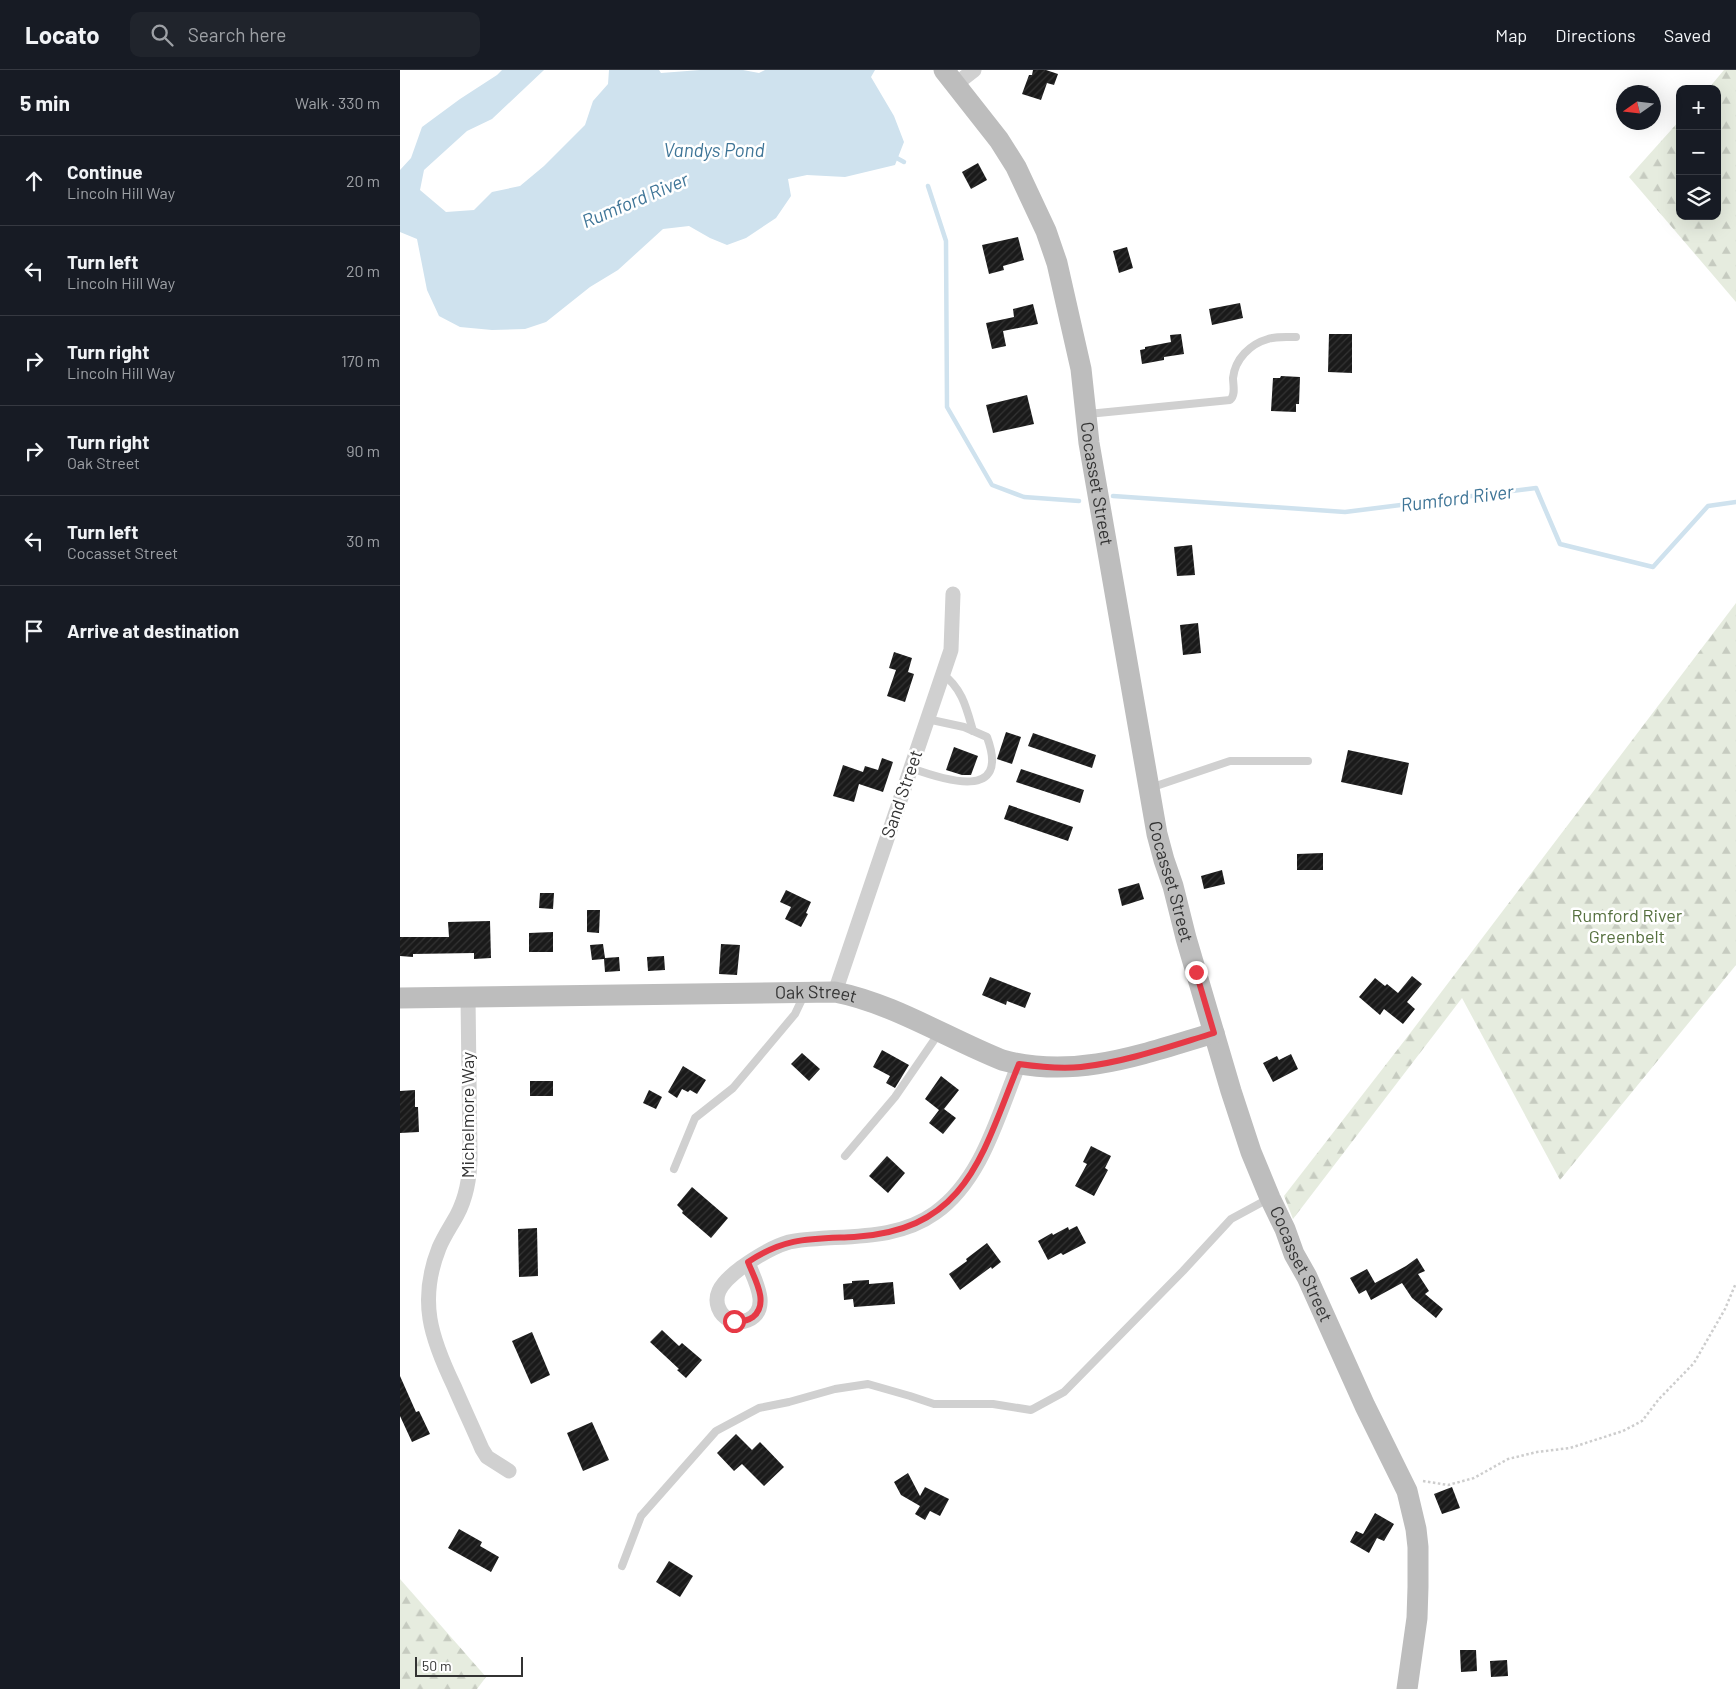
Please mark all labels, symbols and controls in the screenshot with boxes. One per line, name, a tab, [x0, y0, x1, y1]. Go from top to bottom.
search box	[130, 12, 480, 57]
text: Locato	[25, 20, 100, 49]
icon: search	[148, 21, 176, 49]
text: Search here	[188, 23, 286, 46]
text: Map	[1495, 24, 1527, 46]
text: Directions	[1555, 24, 1636, 46]
text: Saved	[1664, 24, 1711, 46]
north arrow	[1616, 85, 1661, 130]
map controls	[1676, 85, 1721, 220]
button: +	[1676, 85, 1721, 130]
text: 5 min	[20, 90, 70, 115]
text: Walk · 330 m	[295, 93, 380, 112]
button: −	[1676, 130, 1721, 175]
water label: Vandys Pond	[664, 138, 764, 161]
text: Continue	[67, 160, 143, 183]
water label: Rumford River	[578, 166, 693, 232]
icon: ahead	[20, 167, 48, 195]
text: 20 m	[346, 171, 380, 190]
button: layers	[1676, 175, 1721, 220]
text: Lincoln Hill Way	[67, 183, 175, 202]
text: Turn left	[67, 250, 138, 273]
icon: left	[20, 257, 48, 285]
text: 20 m	[346, 261, 380, 280]
text: Lincoln Hill Way	[67, 273, 175, 292]
text: Turn right	[67, 340, 149, 363]
icon: right	[20, 347, 48, 375]
text: 170 m	[341, 351, 380, 370]
text: Lincoln Hill Way	[67, 363, 175, 382]
street label: Cocasset Street	[1077, 421, 1119, 547]
text: Turn right	[67, 430, 149, 453]
icon: right	[20, 437, 48, 465]
text: 90 m	[346, 441, 380, 460]
text: Oak Street	[67, 453, 140, 472]
water label: Rumford River	[1399, 479, 1516, 516]
text: Turn left	[67, 520, 138, 543]
icon: left	[20, 527, 48, 555]
text: 30 m	[346, 531, 380, 550]
text: Cocasset Street	[67, 543, 178, 562]
icon: arrive	[20, 617, 48, 645]
text: Arrive at destination	[67, 619, 239, 642]
street label: Sand Street	[876, 747, 926, 841]
street label: Cocasset Street	[1145, 819, 1199, 945]
park label: Rumford River Greenbelt	[1572, 904, 1683, 947]
route end	[1185, 961, 1208, 984]
street label: Oak Street	[775, 980, 860, 1007]
street label: Michelmore Way	[456, 1052, 478, 1178]
street label: Cocasset Street	[1266, 1202, 1338, 1325]
route start	[723, 1310, 746, 1333]
scale bar	[415, 1654, 522, 1677]
text: 50 m	[422, 1657, 451, 1674]

